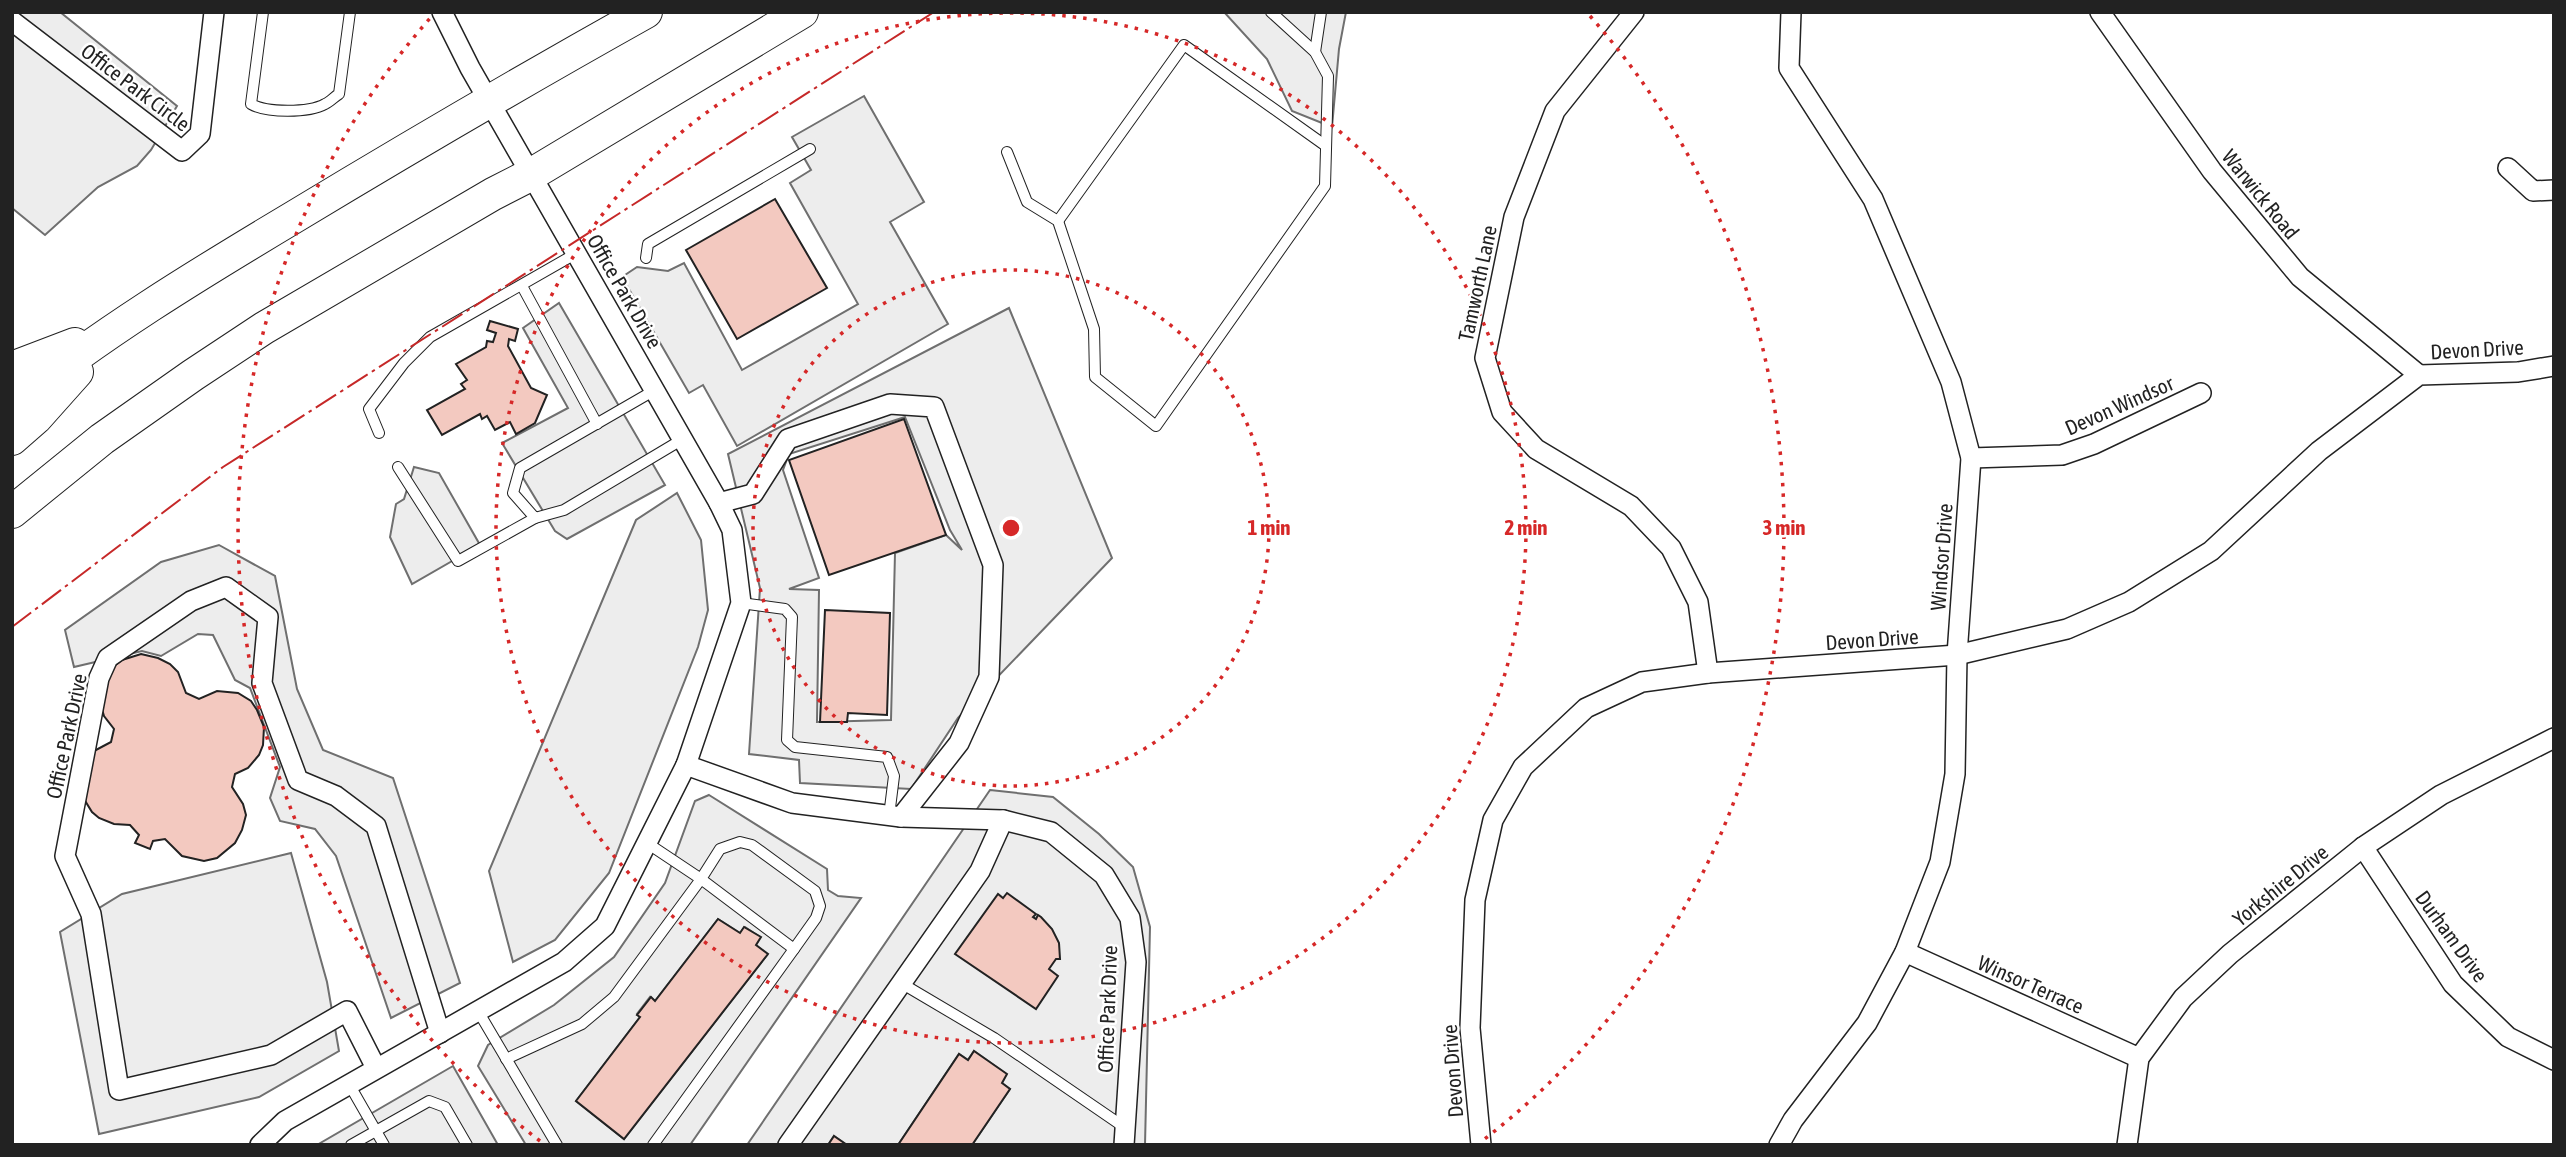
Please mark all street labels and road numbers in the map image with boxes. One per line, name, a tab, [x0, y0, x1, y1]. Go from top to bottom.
street label: Office Park Circle	[77, 38, 195, 136]
street label: Warwick Road	[2218, 145, 2304, 243]
street label: Tamworth Lane	[1453, 223, 1501, 343]
street label: Office Park Drive	[583, 230, 667, 352]
street label: Devon Drive	[2430, 335, 2524, 363]
street label: Devon Windsor	[2061, 370, 2178, 440]
street label: Windsor Drive	[1925, 503, 1957, 611]
street label: Devon Drive	[1825, 624, 1919, 654]
street label: Office Park Drive	[41, 671, 91, 801]
street label: Yorkshire Drive	[2228, 839, 2332, 931]
street label: Durham Drive	[2411, 886, 2493, 986]
street label: Office Park Drive	[1093, 945, 1121, 1073]
street label: Winsor Terrace	[1974, 950, 2088, 1018]
street label: Devon Drive	[1437, 1024, 1467, 1118]

